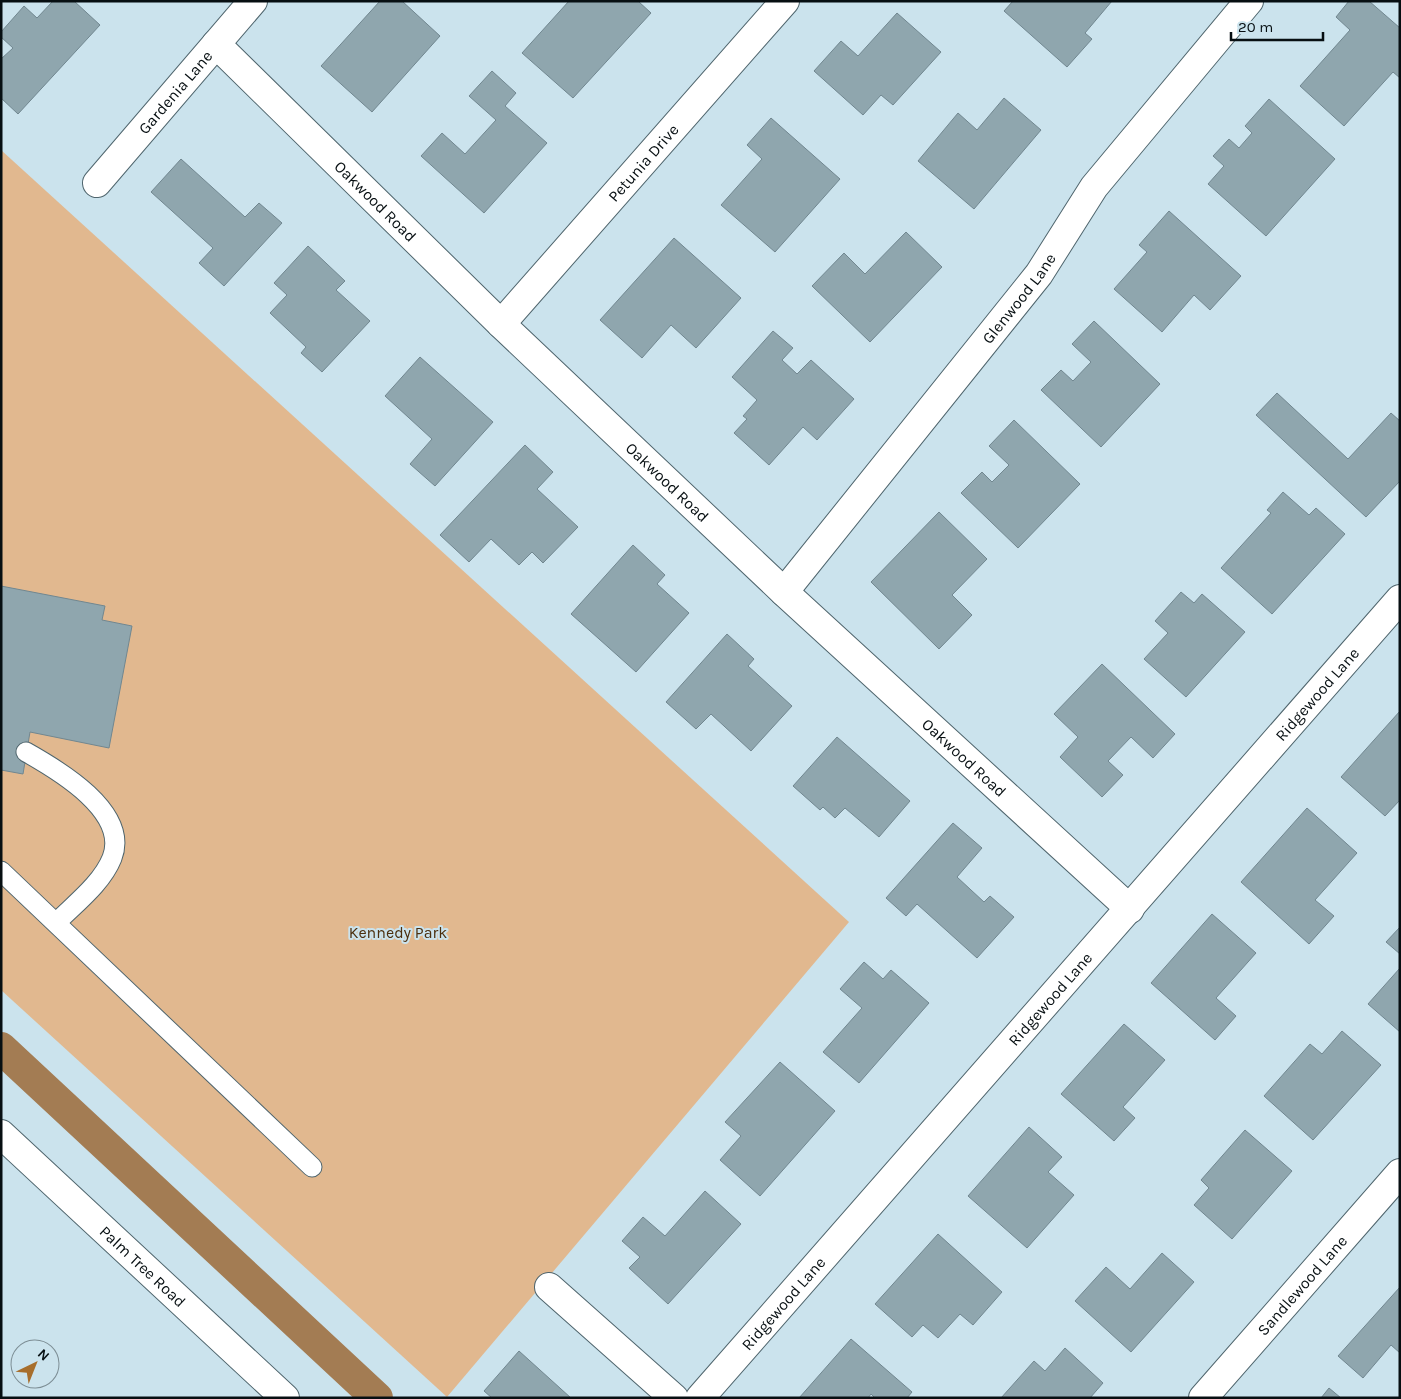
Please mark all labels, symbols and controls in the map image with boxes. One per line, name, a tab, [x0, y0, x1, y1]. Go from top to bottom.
scale bar	[1231, 10, 1324, 42]
text: 20 m	[1238, 18, 1273, 36]
street label: Gardenia Lane	[134, 47, 216, 138]
street label: Petunia Drive	[604, 120, 683, 206]
street label: Oakwood Road	[330, 157, 420, 246]
street label: Glenwood Lane	[978, 250, 1060, 348]
street label: Oakwood Road	[622, 438, 713, 526]
street label: Ridgewood Lane	[1271, 644, 1363, 745]
street label: Oakwood Road	[918, 714, 1010, 801]
park label: Kennedy Park	[349, 923, 447, 942]
street label: Ridgewood Lane	[1004, 948, 1096, 1050]
street label: Palm Tree Road	[96, 1222, 190, 1311]
street label: Sandlewood Lane	[1253, 1231, 1351, 1339]
street label: Ridgewood Lane	[737, 1253, 829, 1354]
north arrow	[10, 1339, 60, 1389]
text: N	[34, 1345, 53, 1365]

